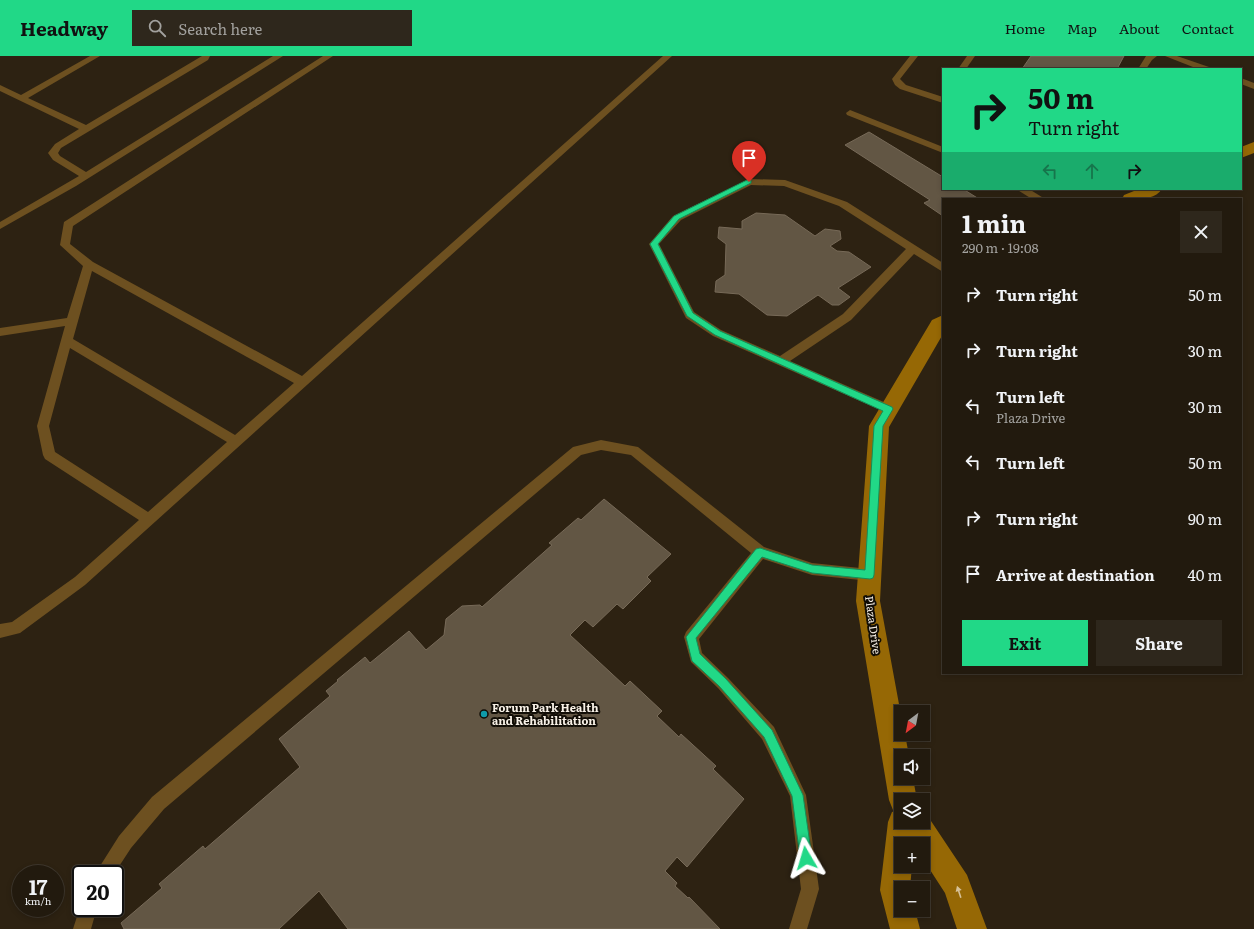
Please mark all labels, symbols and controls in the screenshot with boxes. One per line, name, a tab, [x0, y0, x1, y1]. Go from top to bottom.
search box	[132, 10, 412, 46]
text: Headway	[20, 14, 108, 42]
icon: search	[146, 17, 168, 39]
text: Search here	[178, 17, 262, 40]
text: Home	[1005, 18, 1045, 38]
text: Map	[1067, 18, 1097, 38]
text: About	[1119, 18, 1160, 38]
text: Contact	[1182, 18, 1234, 38]
text: 50 m	[1028, 76, 1094, 118]
icon: right	[962, 84, 1014, 136]
text: Turn right	[1028, 114, 1119, 141]
pin	[732, 141, 766, 182]
icon: arrive	[738, 147, 760, 169]
icon: left	[1039, 160, 1061, 182]
icon: ahead	[1081, 160, 1103, 182]
icon: right	[1123, 160, 1145, 182]
text: 1 min	[962, 205, 1026, 240]
button: close	[1180, 211, 1222, 253]
text: 290 m · 19:08	[962, 238, 1039, 257]
icon: right	[962, 283, 984, 305]
text: Turn right	[996, 283, 1078, 306]
text: 50 m	[1188, 283, 1222, 306]
icon: right	[962, 339, 984, 361]
text: Turn right	[996, 339, 1078, 362]
text: 30 m	[1188, 339, 1222, 362]
text: Turn left	[996, 385, 1065, 408]
icon: left	[962, 395, 984, 417]
text: 30 m	[1188, 395, 1222, 418]
text: Plaza Drive	[996, 408, 1065, 427]
icon: left	[962, 451, 984, 473]
text: Turn left	[996, 451, 1065, 474]
text: 50 m	[1188, 451, 1222, 474]
icon: right	[962, 507, 984, 529]
text: Turn right	[996, 507, 1078, 530]
text: 90 m	[1188, 507, 1222, 530]
icon: arrive	[962, 563, 984, 585]
text: Arrive at destination	[996, 563, 1155, 586]
text: 40 m	[1188, 563, 1222, 586]
street label: Plaza Drive	[862, 595, 886, 655]
button: Exit	[962, 620, 1088, 666]
button: Share	[1096, 620, 1222, 666]
place label: Forum Park Health and Rehabilitation	[492, 699, 599, 728]
north arrow	[894, 705, 930, 741]
map controls	[894, 705, 930, 917]
marker: Forum Park Health and Rehabilitation	[479, 709, 489, 719]
button: sound	[894, 749, 930, 785]
button: layers	[894, 793, 930, 829]
position arrow	[785, 837, 827, 879]
button: +	[894, 837, 930, 873]
speed limit sign: 20	[72, 865, 124, 917]
text: 17	[29, 871, 47, 901]
button: −	[894, 881, 930, 917]
one-way arrow	[956, 886, 962, 898]
text: km/h	[25, 893, 51, 908]

